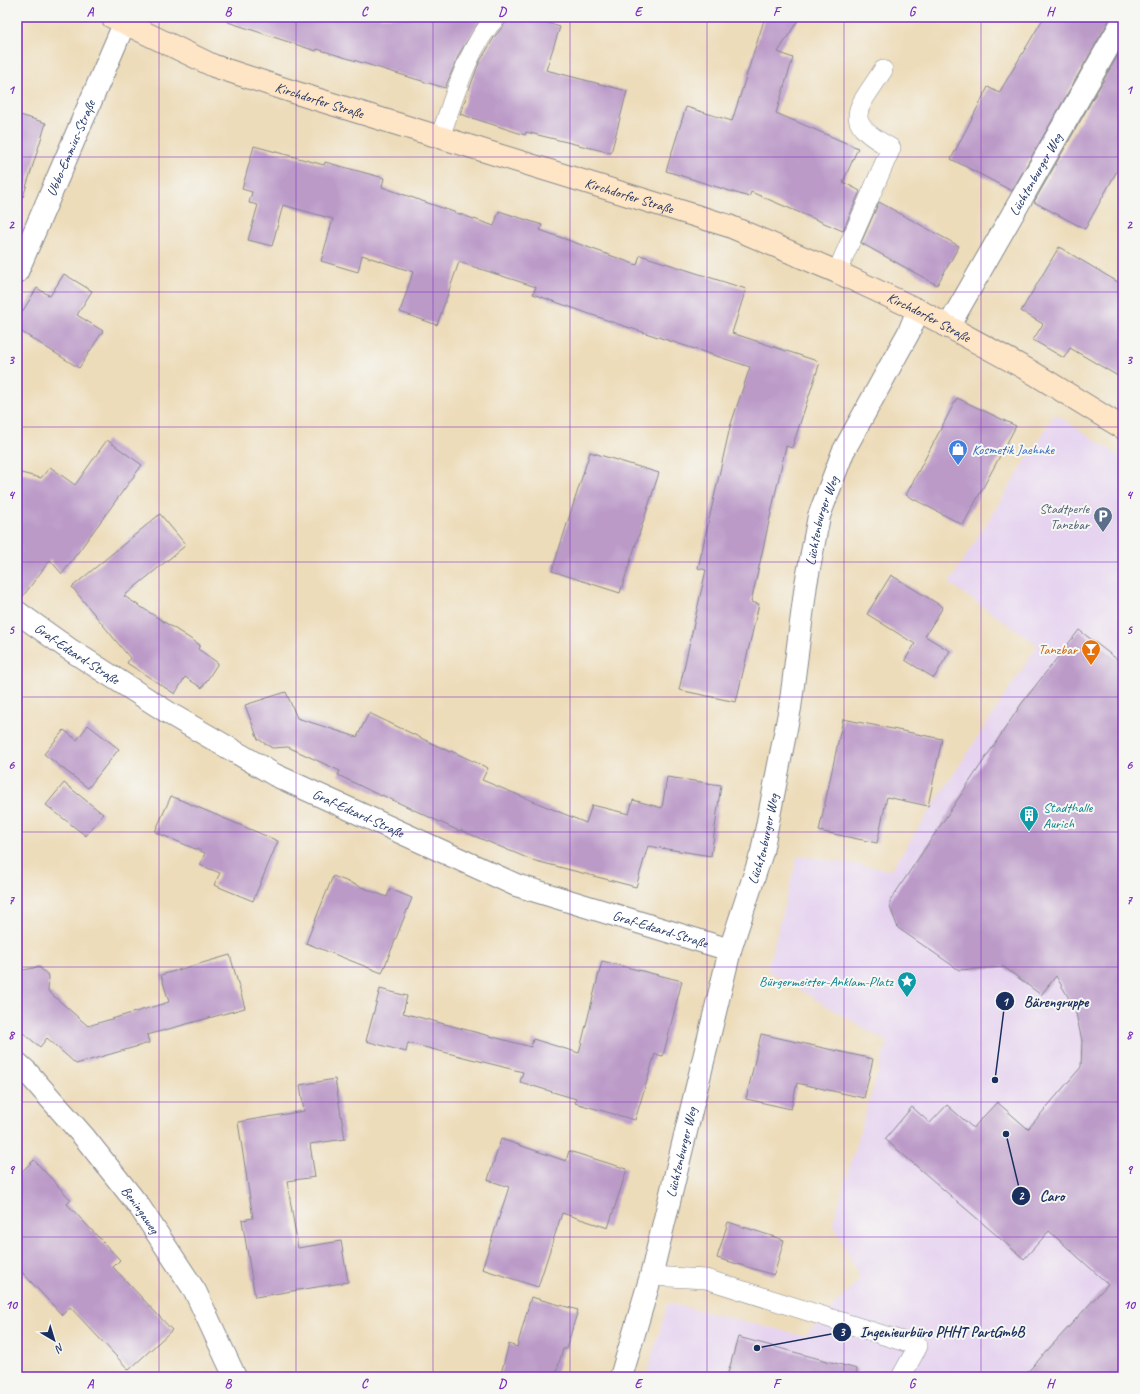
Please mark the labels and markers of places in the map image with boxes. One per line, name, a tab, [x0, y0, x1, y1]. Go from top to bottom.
shop icon: Kosmetik Jaehnke	[947, 438, 969, 466]
place label: Kosmetik Jaehnke	[972, 441, 1055, 458]
place label: Stadtperle Tanzbar	[1039, 500, 1091, 533]
parking icon: Stadtperle Tanzbar	[1092, 505, 1114, 533]
bar icon: Tanzbar	[1080, 638, 1102, 666]
place label: Tanzbar	[1038, 641, 1079, 658]
place label: Stadthalle Aurich	[1043, 799, 1094, 832]
building icon: Stadthalle Aurich	[1018, 804, 1040, 832]
place icon: Bürgermeister-Anklam-Platz	[896, 970, 918, 998]
place label: Bürgermeister-Anklam-Platz	[759, 973, 895, 990]
callout: Bärengruppe	[995, 988, 1096, 1015]
callout: Caro	[1011, 1182, 1072, 1209]
callout: Ingenieurbüro PHHT PartGmbB	[832, 1319, 1032, 1346]

